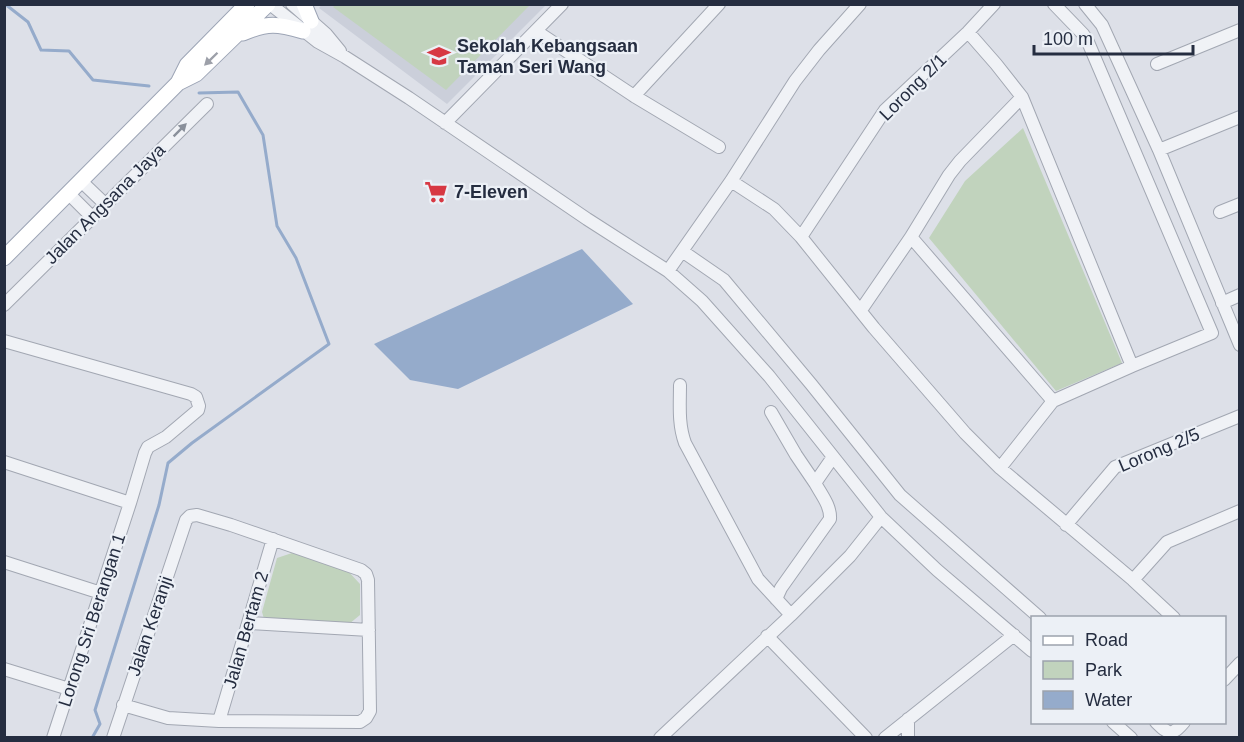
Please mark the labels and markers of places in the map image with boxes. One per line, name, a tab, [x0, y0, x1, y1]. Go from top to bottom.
place label: Sekolah Kebangsaan Taman Seri Wang	[457, 36, 638, 77]
school or university icon: Sekolah Kebangsaan Taman Seri Wang	[426, 43, 452, 69]
supermarket icon: 7-Eleven	[423, 179, 449, 205]
place label: 7-Eleven	[454, 182, 528, 202]

